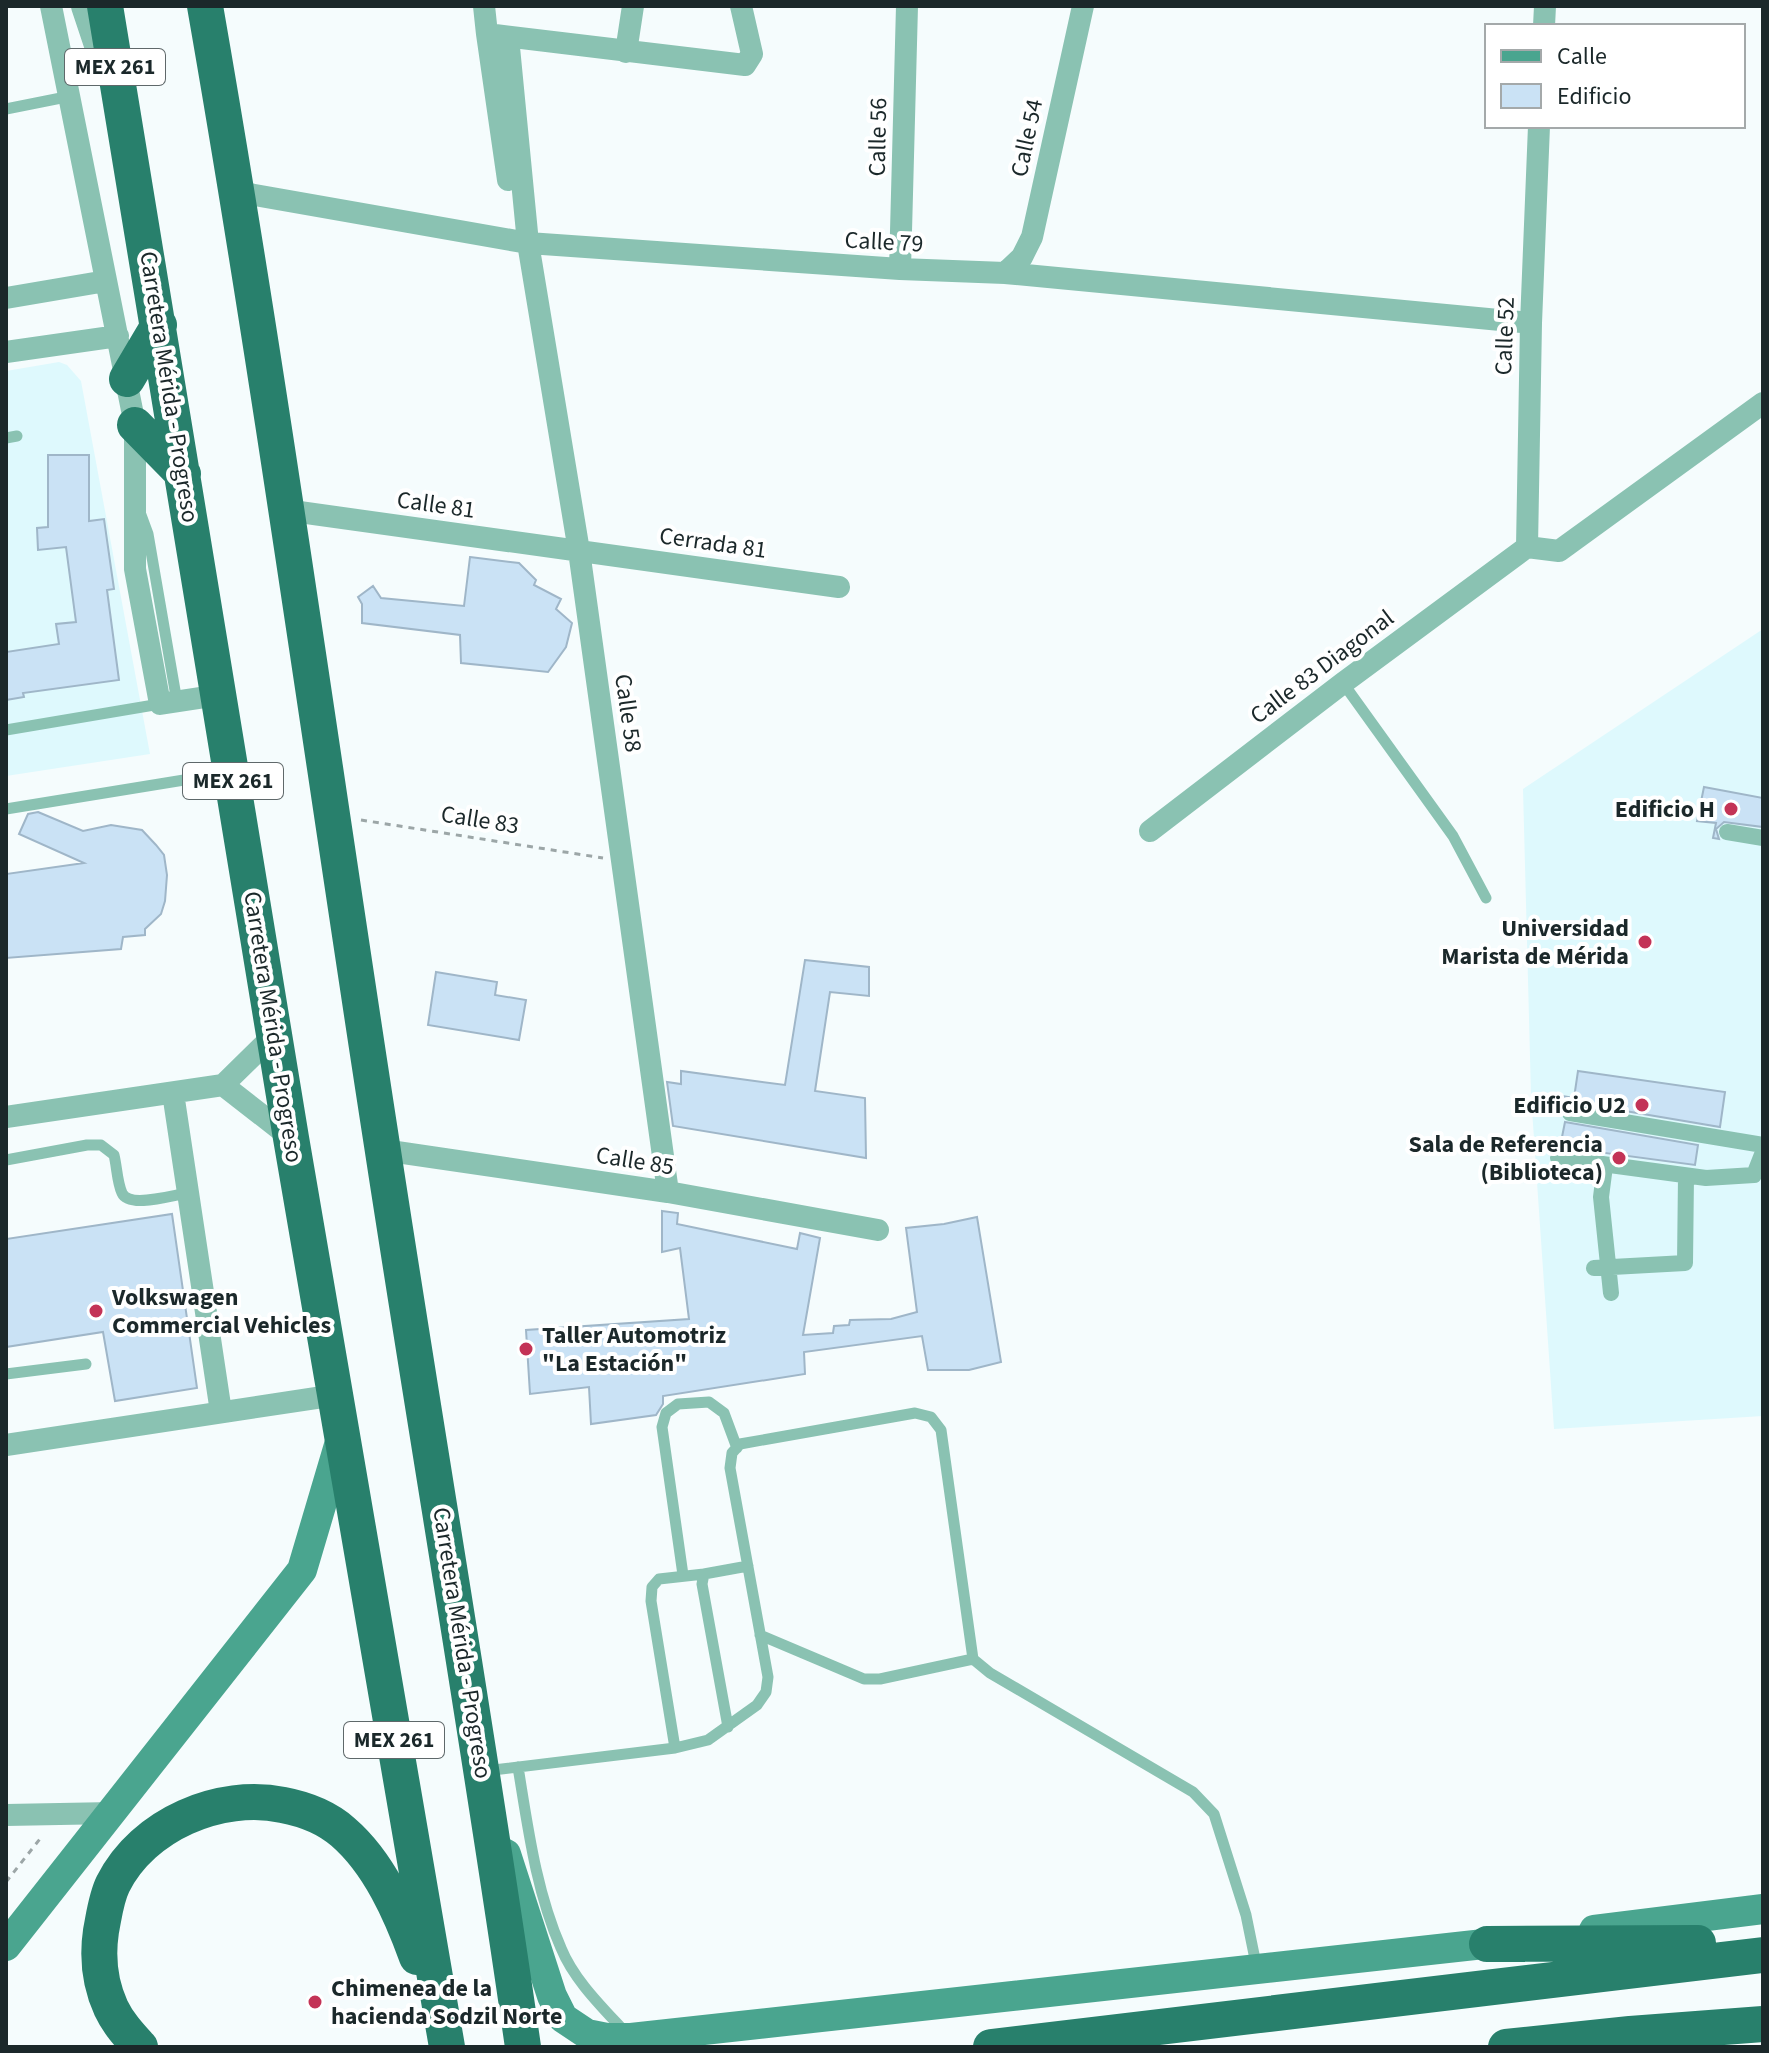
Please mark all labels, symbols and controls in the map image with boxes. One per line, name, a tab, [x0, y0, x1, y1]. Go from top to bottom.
legend	[1485, 24, 1745, 128]
text: Calle	[1557, 39, 1607, 74]
road number: MEX 261	[65, 49, 165, 85]
text: Edificio	[1557, 79, 1631, 114]
street label: Calle 54	[1002, 96, 1052, 180]
street label: Calle 56	[860, 97, 896, 177]
street label: Calle 79	[844, 222, 924, 262]
street label: Carretera Mérida - Progreso	[130, 249, 208, 525]
street label: Calle 52	[1486, 296, 1524, 376]
street label: Calle 81	[395, 482, 477, 528]
street label: Cerrada 81	[657, 518, 769, 568]
street label: Calle 83 Diagonal	[1243, 601, 1401, 733]
street label: Calle 58	[605, 672, 651, 754]
road number: MEX 261	[183, 763, 283, 799]
place label: Edificio H	[1615, 792, 1715, 827]
street label: Calle 83	[438, 797, 522, 843]
marker: Edificio H	[1722, 800, 1740, 818]
street label: Carretera Mérida - Progreso	[234, 889, 312, 1165]
place label: Universidad Marista de Mérida	[1441, 911, 1629, 974]
marker: Universidad Marista de Mérida	[1636, 933, 1654, 951]
place label: Edificio U2	[1513, 1088, 1626, 1123]
marker: Edificio U2	[1633, 1096, 1651, 1114]
place label: Sala de Referencia (Biblioteca)	[1409, 1127, 1603, 1190]
street label: Calle 85	[593, 1138, 677, 1184]
marker: Sala de Referencia (Biblioteca)	[1610, 1149, 1628, 1167]
place label: Volkswagen Commercial Vehicles	[111, 1280, 331, 1343]
marker: Volkswagen Commercial Vehicles	[87, 1302, 105, 1320]
place label: Taller Automotriz "La Estación"	[542, 1318, 726, 1381]
marker: Taller Automotriz "La Estación"	[517, 1340, 535, 1358]
street label: Carretera Mérida - Progreso	[423, 1505, 501, 1781]
road number: MEX 261	[344, 1722, 444, 1758]
place label: Chimenea de la hacienda Sodzil Norte	[331, 1971, 562, 2034]
marker: Chimenea de la hacienda Sodzil Norte	[306, 1993, 324, 2011]

